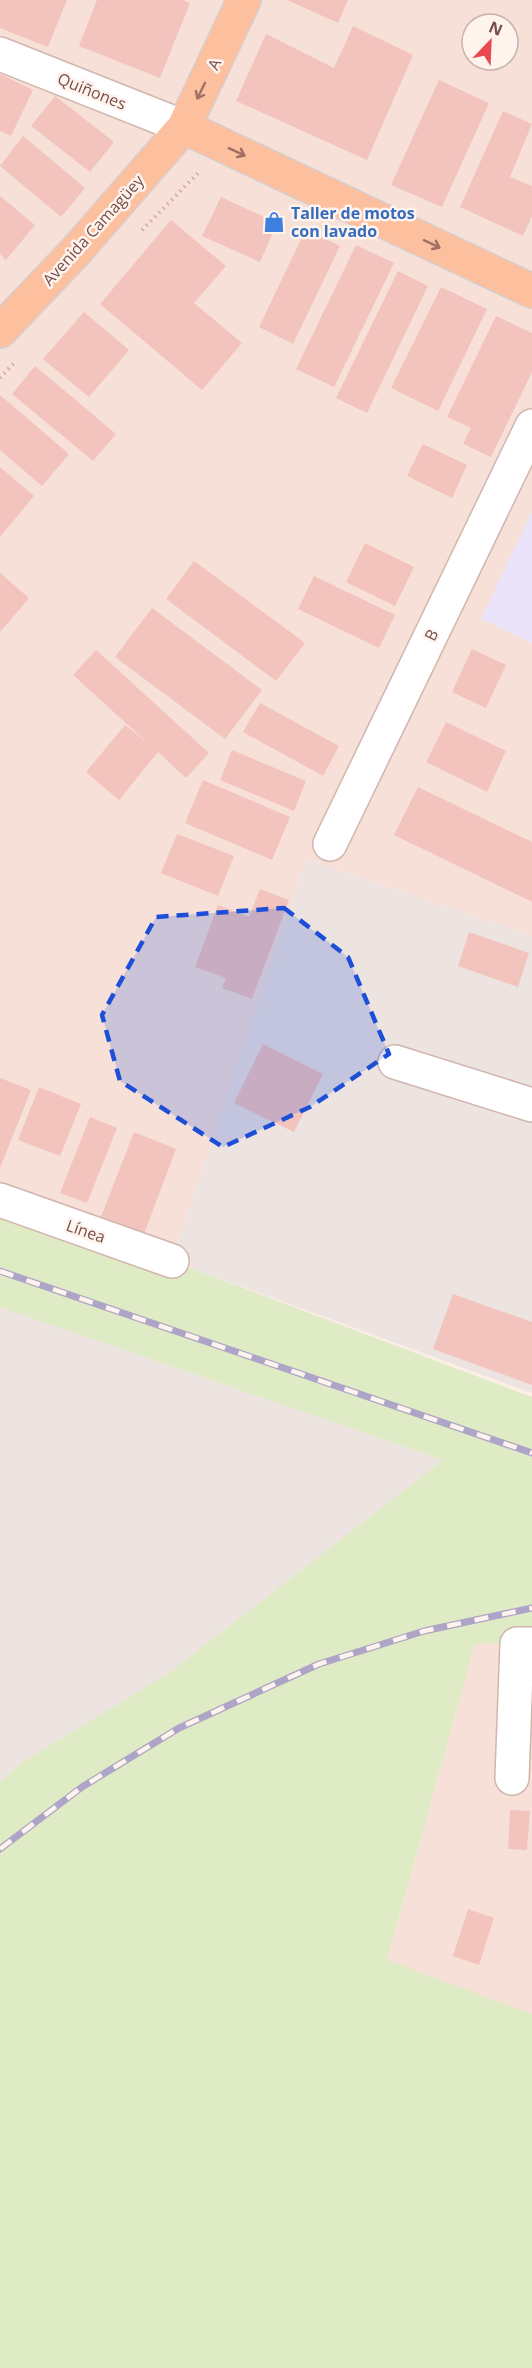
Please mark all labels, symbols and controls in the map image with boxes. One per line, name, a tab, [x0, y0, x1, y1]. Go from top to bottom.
north arrow	[460, 12, 520, 72]
text: N	[486, 16, 506, 41]
street label: A	[202, 54, 226, 73]
street label: Quiñones	[54, 67, 130, 115]
one-way arrow	[195, 81, 207, 99]
one-way arrow	[227, 147, 245, 159]
street label: Avenida Camagüey	[37, 169, 149, 290]
place label: Taller de motos con lavado	[291, 202, 415, 242]
shop icon: Taller de motos con lavado	[262, 210, 286, 234]
one-way arrow	[423, 239, 441, 251]
street label: B	[419, 626, 443, 644]
street label: Línea	[63, 1214, 109, 1248]

